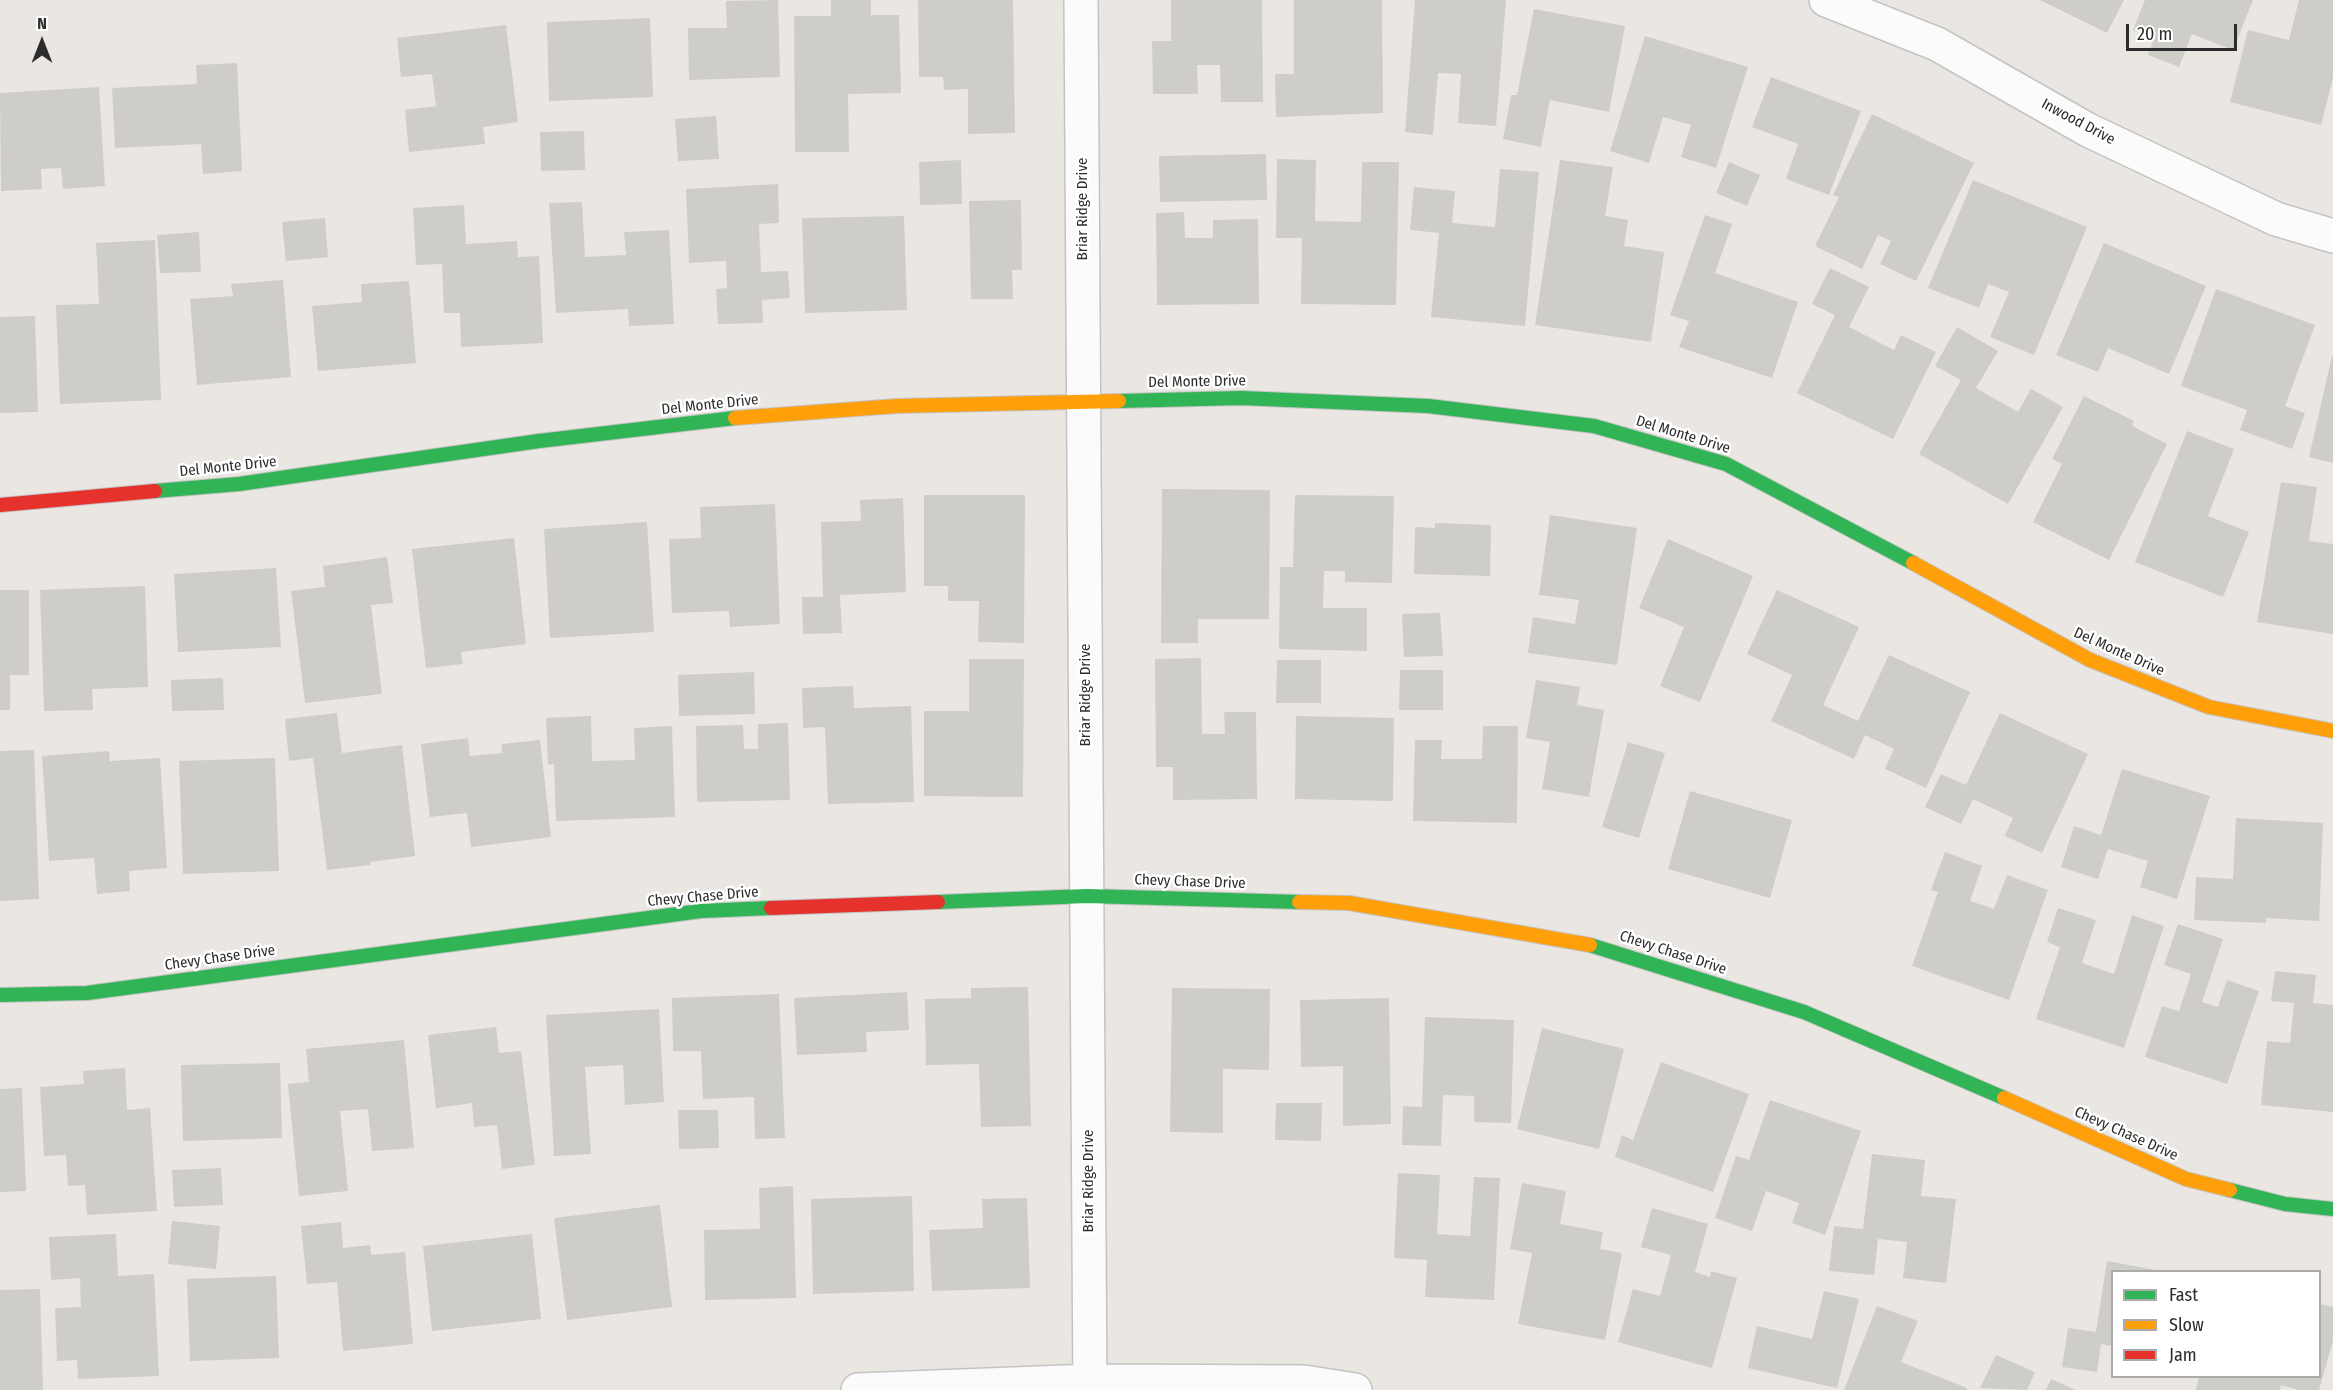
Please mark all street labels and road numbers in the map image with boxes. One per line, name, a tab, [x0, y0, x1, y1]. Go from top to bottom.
street label: Inwood Drive	[2038, 95, 2118, 149]
street label: Briar Ridge Drive	[1074, 158, 1092, 260]
street label: Del Monte Drive	[1148, 372, 1246, 392]
street label: Del Monte Drive	[661, 391, 759, 419]
street label: Del Monte Drive	[1634, 412, 1732, 458]
street label: Del Monte Drive	[179, 453, 277, 481]
street label: Del Monte Drive	[2071, 624, 2167, 680]
street label: Briar Ridge Drive	[1077, 644, 1095, 746]
street label: Chevy Chase Drive	[1134, 871, 1246, 893]
street label: Chevy Chase Drive	[647, 883, 759, 911]
street label: Chevy Chase Drive	[1617, 927, 1729, 979]
street label: Chevy Chase Drive	[164, 941, 276, 975]
street label: Chevy Chase Drive	[2071, 1103, 2181, 1165]
street label: Briar Ridge Drive	[1080, 1130, 1098, 1232]

